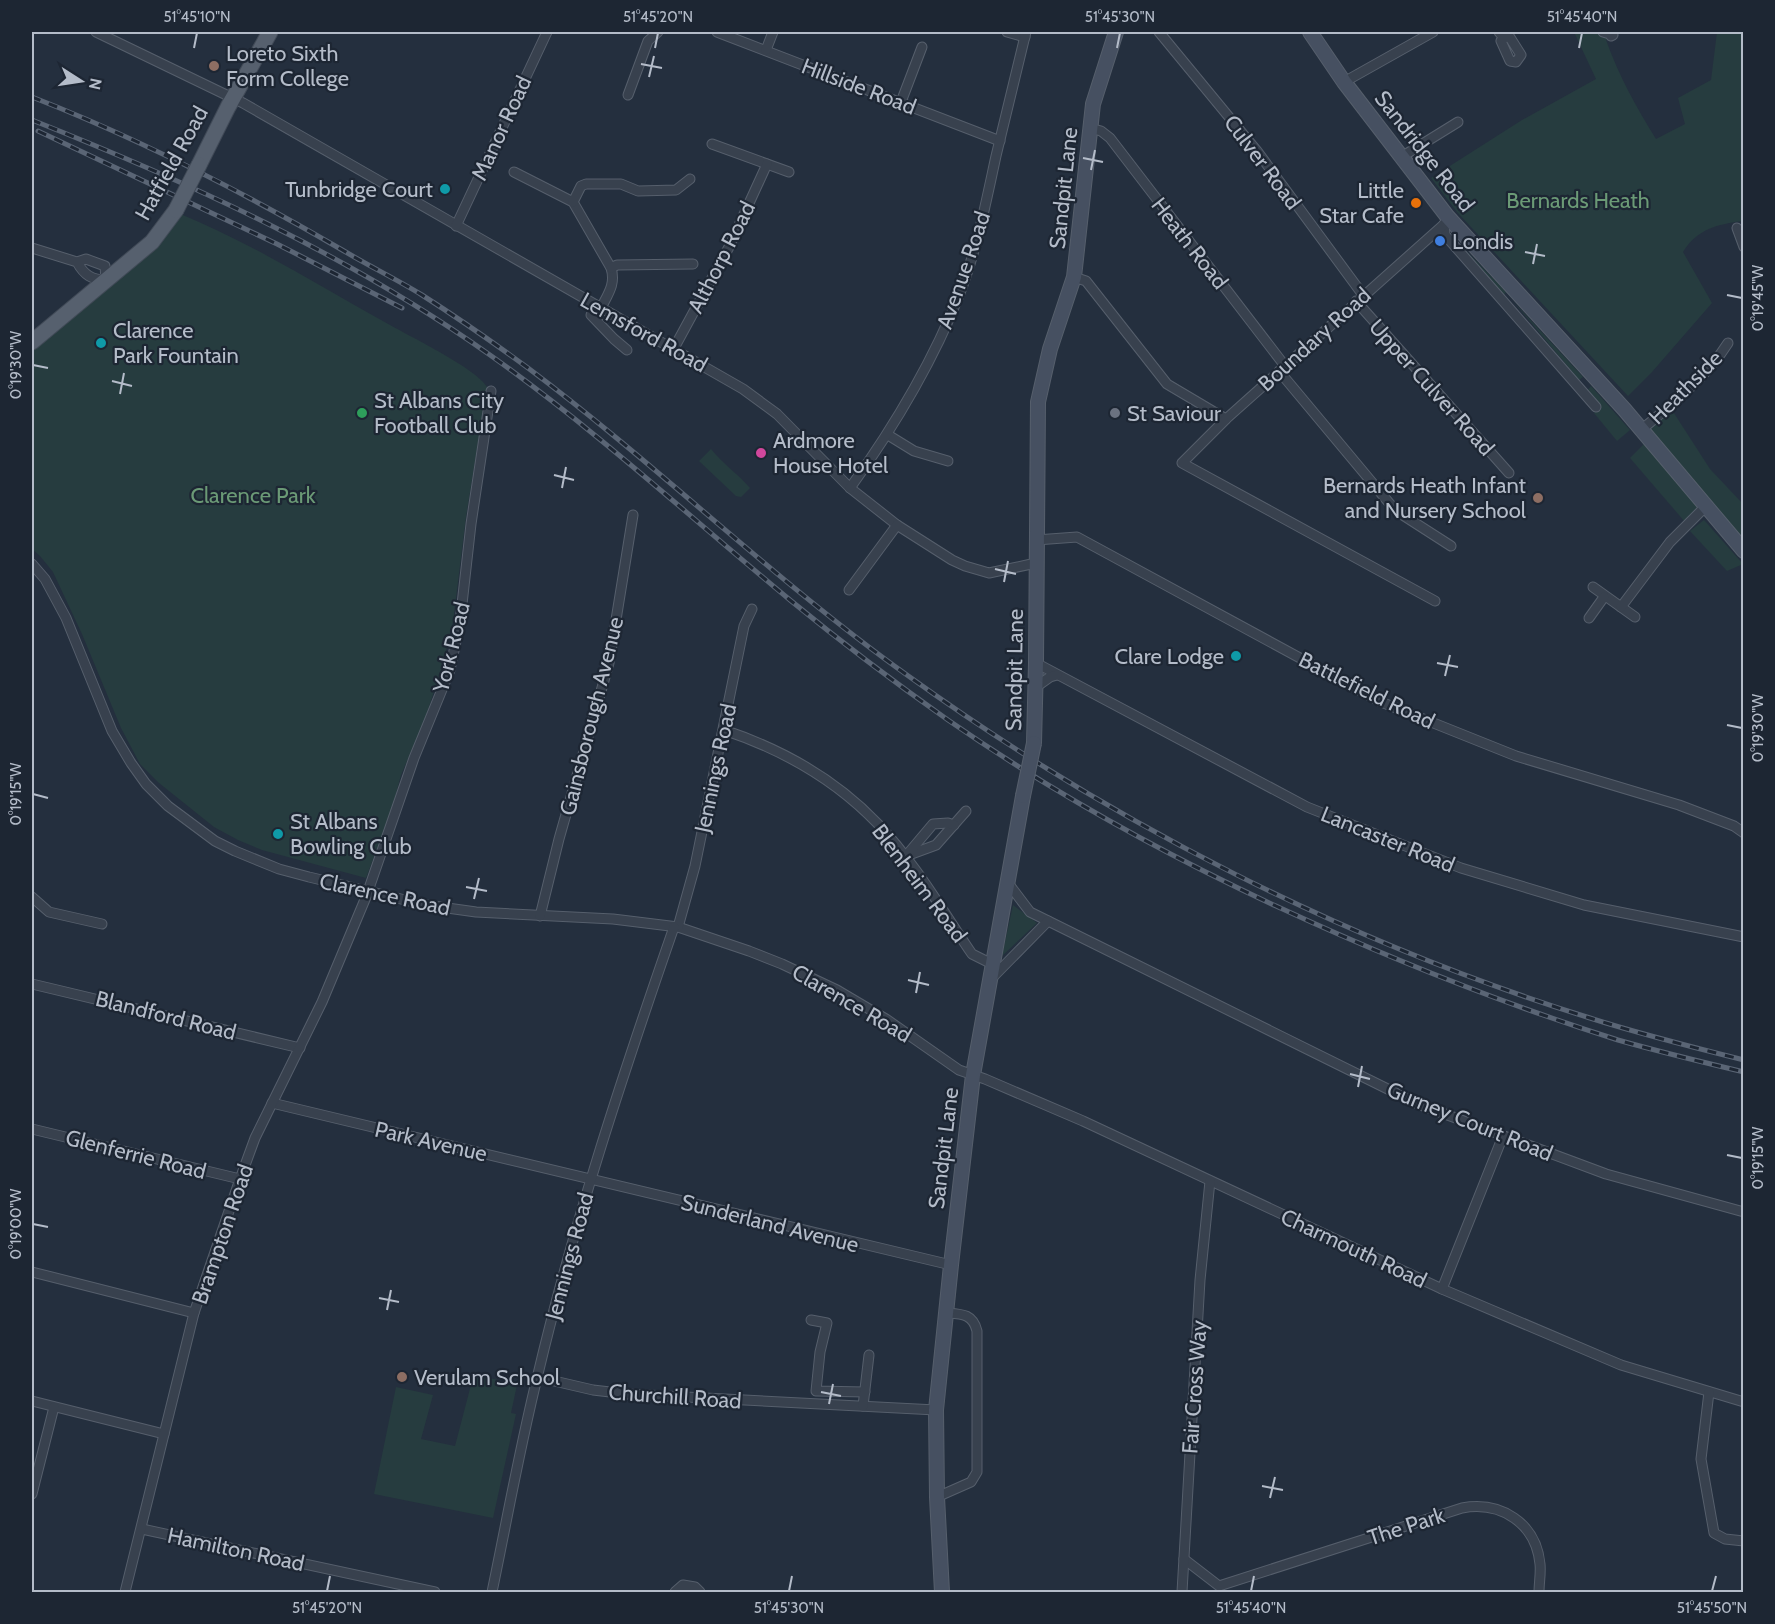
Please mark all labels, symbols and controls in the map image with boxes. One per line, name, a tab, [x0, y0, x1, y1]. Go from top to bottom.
text: 51°45'10"N	[163, 8, 231, 26]
text: 51°45'20"N	[623, 8, 693, 26]
text: 51°45'30"N	[1085, 8, 1155, 26]
text: 51°45'40"N	[1547, 8, 1617, 26]
place label: Loreto Sixth Form College	[226, 40, 349, 92]
north arrow	[51, 51, 111, 111]
street label: Hillside Road	[798, 52, 920, 121]
marker: Loreto Sixth Form College	[207, 59, 221, 73]
street label: Manor Road	[465, 72, 537, 185]
text: N	[85, 77, 106, 92]
street label: Sandridge Road	[1369, 85, 1480, 217]
street label: Hatfield Road	[129, 101, 214, 225]
street label: Culver Road	[1218, 110, 1307, 215]
street label: Sandpit Lane	[1044, 126, 1083, 250]
place label: Tunbridge Court	[285, 176, 434, 203]
place label: Little Star Cafe	[1319, 177, 1404, 229]
marker: Tunbridge Court	[438, 182, 452, 196]
park label: Bernards Heath	[1506, 187, 1650, 214]
street label: Heath Road	[1145, 192, 1234, 295]
marker: Little Star Cafe	[1409, 196, 1423, 210]
street label: Althorp Road	[682, 197, 761, 318]
street label: Avenue Road	[931, 208, 996, 332]
place label: Londis	[1452, 228, 1513, 255]
marker: Londis	[1433, 234, 1447, 248]
text: 0°19'45"W	[1749, 264, 1767, 331]
street label: Boundary Road	[1252, 282, 1376, 397]
street label: Lemsford Road	[575, 286, 712, 378]
street label: Upper Culver Road	[1363, 313, 1500, 461]
place label: Clarence Park Fountain	[113, 317, 239, 369]
text: 0°19'30"W	[7, 330, 25, 399]
marker: Clarence Park Fountain	[94, 336, 108, 350]
street label: Heathside	[1643, 345, 1728, 430]
place label: St Albans City Football Club	[374, 387, 504, 439]
place label: St Saviour	[1127, 400, 1221, 427]
marker: St Albans City Football Club	[355, 406, 369, 420]
marker: St Saviour	[1108, 406, 1122, 420]
place label: Ardmore House Hotel	[773, 427, 889, 479]
marker: Ardmore House Hotel	[754, 446, 768, 460]
place label: Bernards Heath Infant and Nursery School	[1323, 472, 1527, 524]
park label: Clarence Park	[190, 482, 316, 509]
marker: Bernards Heath Infant and Nursery School	[1531, 491, 1545, 505]
street label: York Road	[427, 599, 476, 696]
street label: Sandpit Lane	[1000, 609, 1029, 731]
street label: Gainsborough Avenue	[554, 614, 629, 818]
place label: Clare Lodge	[1114, 643, 1224, 670]
street label: Battlefield Road	[1294, 646, 1439, 735]
marker: Clare Lodge	[1229, 649, 1243, 663]
text: 0°19'30"W	[1749, 693, 1767, 762]
street label: Jennings Road	[688, 701, 742, 836]
text: 0°19'15"W	[7, 762, 25, 825]
street label: Lancaster Road	[1317, 800, 1459, 879]
place label: St Albans Bowling Club	[290, 808, 412, 860]
street label: Blenheim Road	[866, 819, 973, 948]
marker: St Albans Bowling Club	[271, 827, 285, 841]
street label: Clarence Road	[317, 867, 453, 922]
street label: Clarence Road	[787, 958, 916, 1048]
street label: Blandford Road	[93, 985, 239, 1046]
street label: Gurney Court Road	[1383, 1076, 1557, 1167]
street label: Sandpit Lane	[923, 1086, 964, 1210]
street label: Park Avenue	[372, 1115, 490, 1168]
street label: Glenferrie Road	[63, 1124, 209, 1185]
text: 0°19'15"W	[1749, 1126, 1767, 1189]
street label: Brampton Road	[186, 1161, 259, 1308]
text: 0°19'00"W	[7, 1188, 25, 1259]
street label: Sunderland Avenue	[678, 1188, 861, 1259]
street label: Jennings Road	[539, 1189, 599, 1324]
street label: Charmouth Road	[1277, 1203, 1431, 1294]
street label: Fair Cross Way	[1176, 1319, 1213, 1455]
place label: Verulam School	[414, 1364, 561, 1391]
marker: Verulam School	[395, 1370, 409, 1384]
street label: Churchill Road	[608, 1378, 742, 1415]
street label: The Park	[1364, 1501, 1448, 1552]
street label: Hamilton Road	[165, 1522, 307, 1577]
text: 51°45'20"N	[292, 1599, 362, 1617]
text: 51°45'30"N	[754, 1599, 824, 1617]
text: 51°45'40"N	[1216, 1599, 1286, 1617]
text: 51°45'50"N	[1677, 1599, 1747, 1617]

